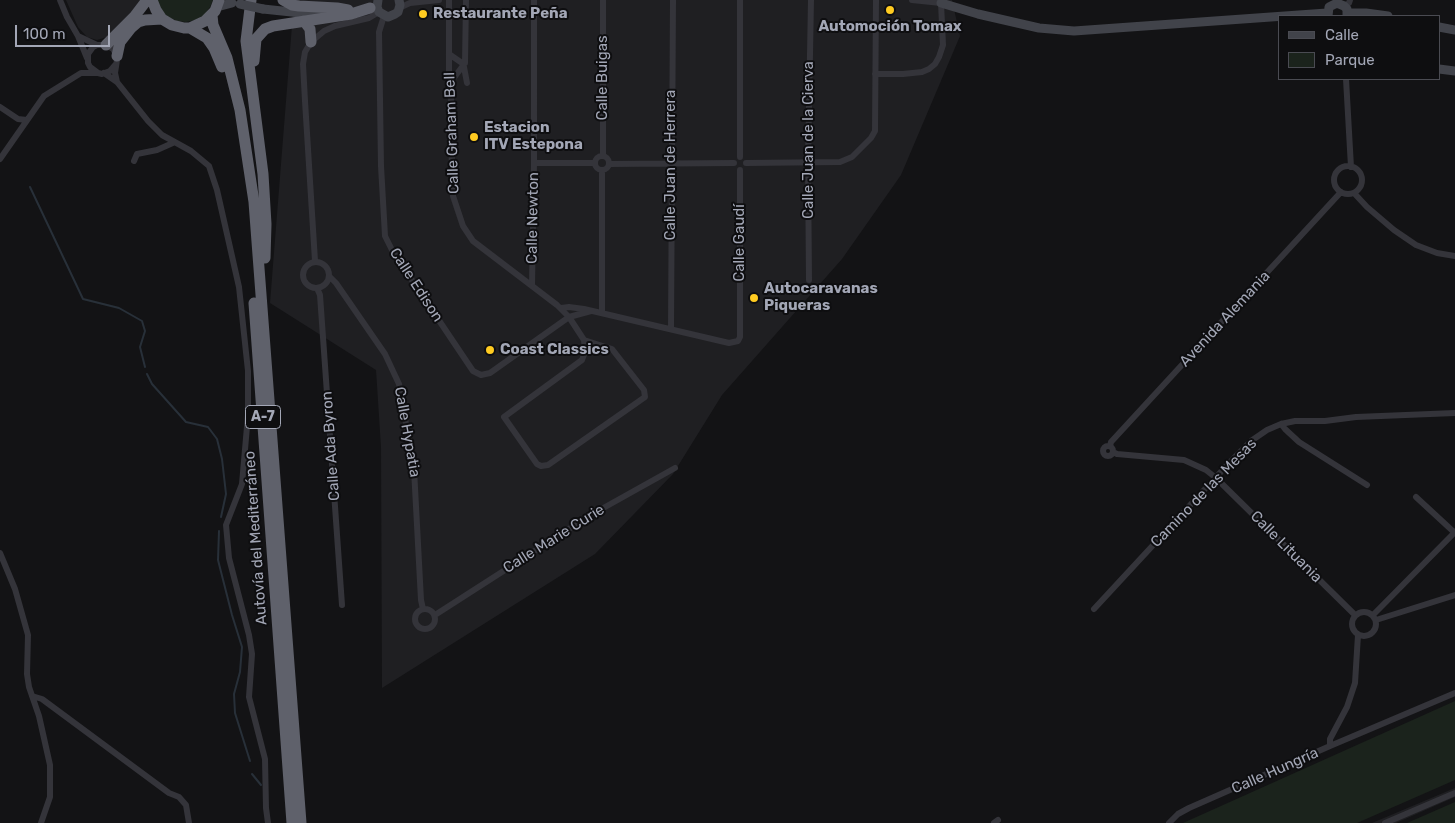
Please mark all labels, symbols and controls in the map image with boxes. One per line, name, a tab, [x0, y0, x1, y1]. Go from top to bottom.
marker: Automoción Tomax	[884, 4, 896, 16]
place label: Restaurante Peña	[433, 5, 568, 23]
marker: Restaurante Peña	[417, 8, 429, 20]
scale bar	[18, 15, 112, 47]
legend	[1278, 15, 1440, 80]
place label: Automoción Tomax	[818, 18, 962, 36]
text: 100 m	[23, 25, 65, 43]
text: Calle	[1325, 26, 1359, 44]
street label: Calle Buigas	[594, 35, 612, 121]
text: Parque	[1325, 51, 1375, 69]
street label: Calle Juan de la Cierva	[800, 61, 818, 219]
street label: Calle Graham Bell	[441, 72, 463, 194]
street label: Calle Juan de Herrera	[662, 90, 680, 240]
place label: Estacion ITV Estepona	[484, 119, 583, 154]
marker: Estacion ITV Estepona	[468, 131, 480, 143]
street label: Calle Newton	[523, 172, 543, 264]
street label: Calle Gaudí	[731, 204, 749, 282]
street label: Calle Edison	[385, 245, 447, 325]
street label: Avenida Alemania	[1176, 267, 1274, 371]
place label: Autocaravanas Piqueras	[764, 280, 878, 315]
marker: Autocaravanas Piqueras	[748, 292, 760, 304]
place label: Coast Classics	[500, 341, 609, 359]
marker: Coast Classics	[484, 344, 496, 356]
street label: Calle Hypatia	[390, 385, 424, 479]
street label: Calle Ada Byron	[318, 390, 344, 502]
road number: A-7	[246, 406, 280, 428]
street label: Camino de las Mesas	[1147, 435, 1261, 551]
street label: Autovía del Mediterráneo	[241, 450, 271, 626]
street label: Calle Marie Curie	[500, 501, 608, 577]
street label: Calle Lituania	[1246, 507, 1326, 587]
street label: Calle Hungría	[1229, 744, 1321, 798]

